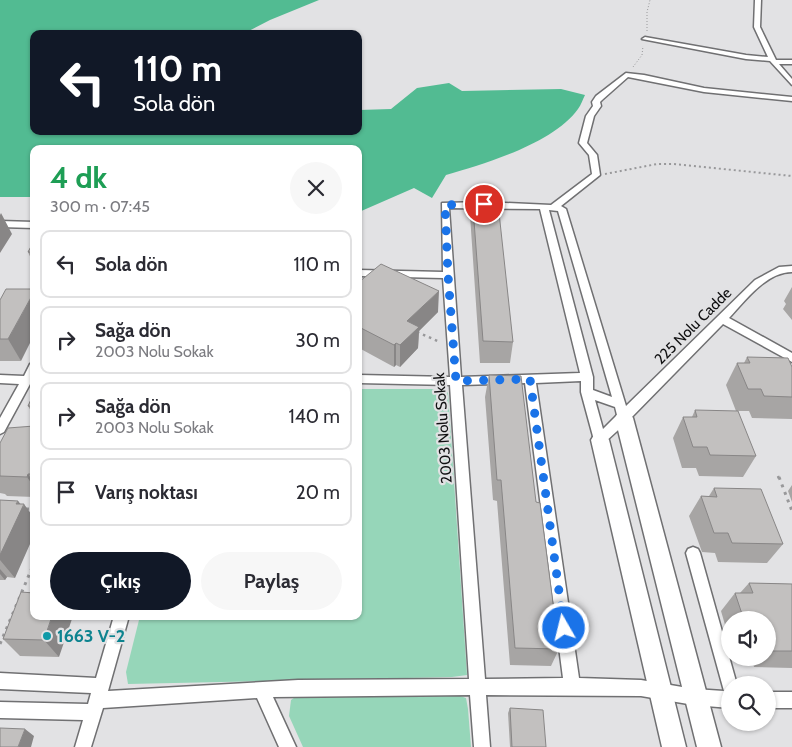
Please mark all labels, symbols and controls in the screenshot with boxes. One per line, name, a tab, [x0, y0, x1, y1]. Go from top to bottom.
text: 110 m	[133, 47, 222, 90]
icon: left	[50, 50, 115, 115]
text: Sola dön	[133, 90, 215, 117]
text: 4 dk	[50, 159, 107, 196]
button: close	[290, 162, 342, 214]
pin	[463, 183, 505, 225]
icon: arrive	[470, 190, 498, 218]
text: 300 m · 07:45	[50, 197, 150, 216]
icon: left	[52, 250, 80, 278]
text: Sola dön	[95, 253, 168, 276]
text: 110 m	[293, 253, 340, 276]
street label: 225 Nolu Cadde	[651, 284, 735, 368]
text: Sağa dön	[95, 319, 171, 342]
icon: right	[52, 326, 80, 354]
text: 30 m	[296, 329, 340, 352]
text: 2003 Nolu Sokak	[95, 342, 214, 361]
street label: 2003 Nolu Sokak	[430, 372, 456, 484]
text: Sağa dön	[95, 395, 171, 418]
icon: right	[52, 402, 80, 430]
text: 140 m	[289, 405, 340, 428]
text: 2003 Nolu Sokak	[95, 418, 214, 437]
icon: arrive	[52, 478, 80, 506]
text: Varış noktası	[95, 481, 198, 504]
text: 20 m	[296, 481, 340, 504]
button: Çıkış	[50, 552, 191, 610]
button: Paylaş	[201, 552, 342, 610]
position arrow	[537, 601, 589, 653]
map controls	[721, 611, 776, 731]
button: sound	[721, 611, 776, 666]
place label: 1663 V-2	[57, 625, 125, 647]
marker: 1663 V-2	[41, 630, 53, 642]
button: search	[721, 676, 776, 731]

